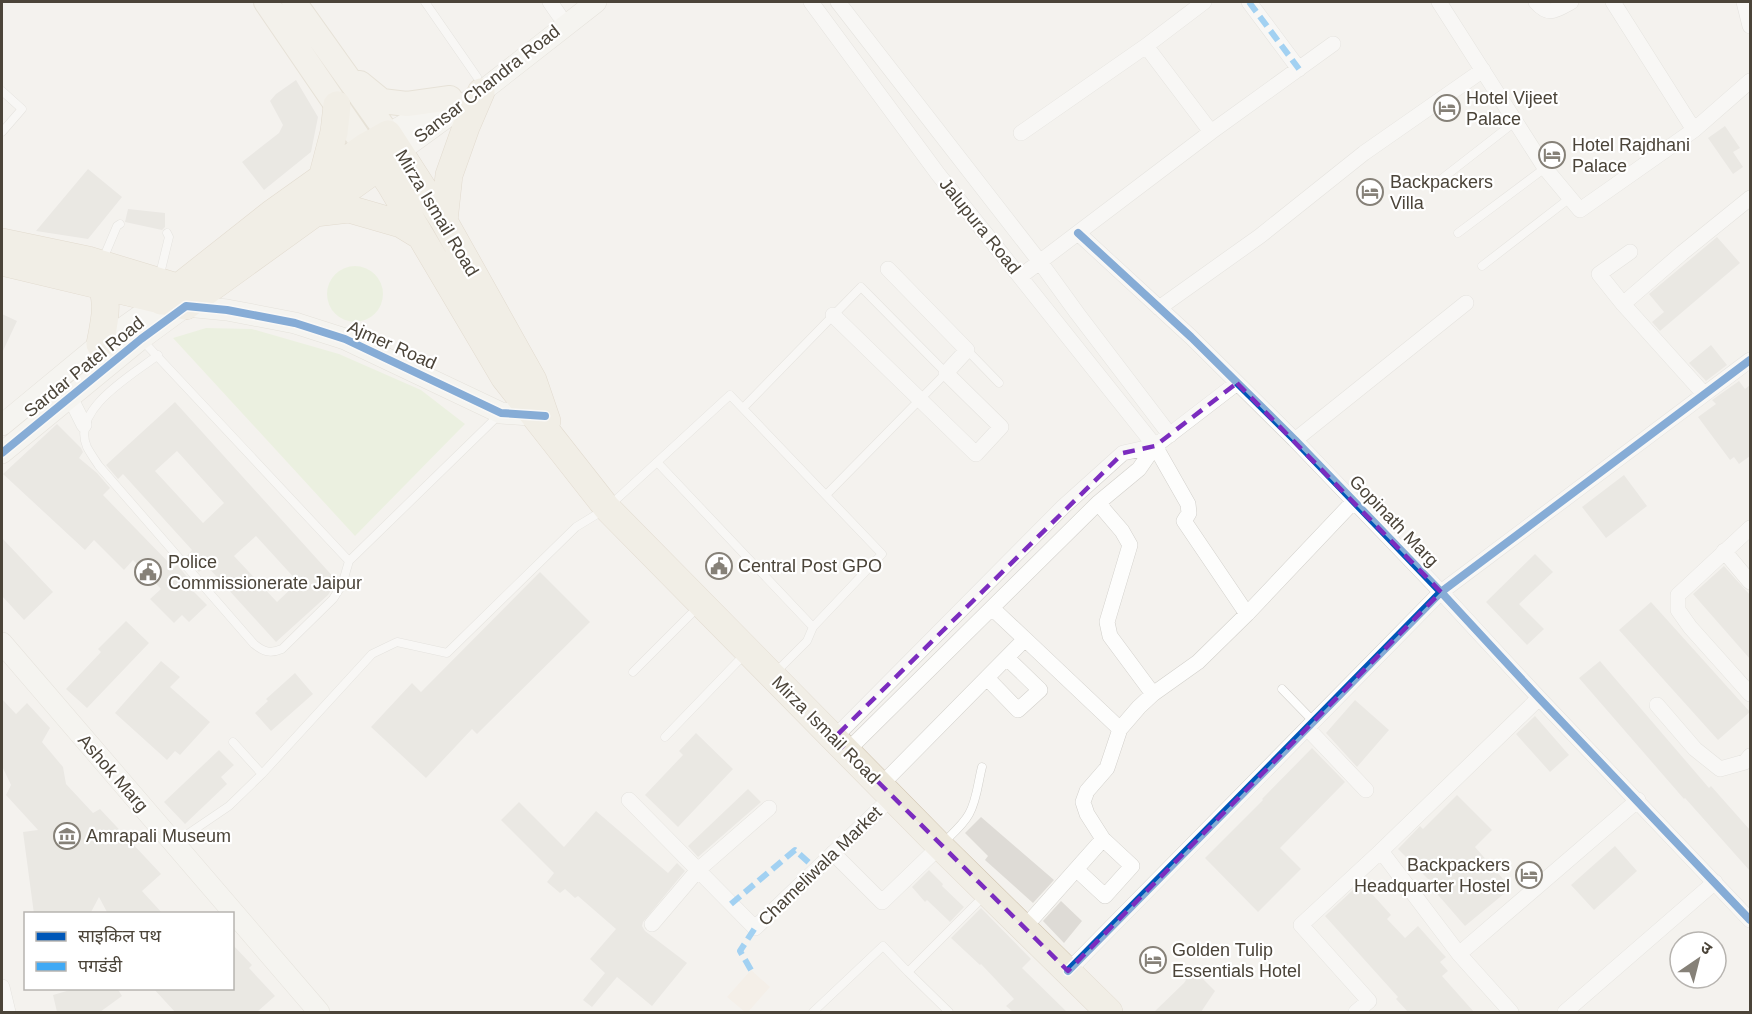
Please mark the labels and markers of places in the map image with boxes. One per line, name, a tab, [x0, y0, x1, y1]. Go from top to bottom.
place label: Hotel Vijeet Palace	[1466, 88, 1558, 129]
hotel icon: Hotel Vijeet Palace	[1432, 93, 1462, 123]
place label: Hotel Rajdhani Palace	[1572, 135, 1690, 176]
hotel icon: Hotel Rajdhani Palace	[1537, 140, 1567, 170]
place label: Backpackers Villa	[1390, 172, 1493, 213]
hotel icon: Backpackers Villa	[1355, 177, 1385, 207]
public building icon: Central Post GPO	[704, 551, 734, 581]
place label: Police Commissionerate Jaipur	[168, 552, 362, 593]
place label: Central Post GPO	[738, 556, 882, 576]
public building icon: Police Commissionerate Jaipur	[133, 557, 163, 587]
museum icon: Amrapali Museum	[52, 821, 82, 851]
place label: Amrapali Museum	[86, 826, 231, 846]
place label: Backpackers Headquarter Hostel	[1354, 855, 1510, 896]
hotel icon: Backpackers Headquarter Hostel	[1514, 860, 1544, 890]
place label: Golden Tulip Essentials Hotel	[1172, 940, 1301, 981]
hotel icon: Golden Tulip Essentials Hotel	[1138, 945, 1168, 975]

